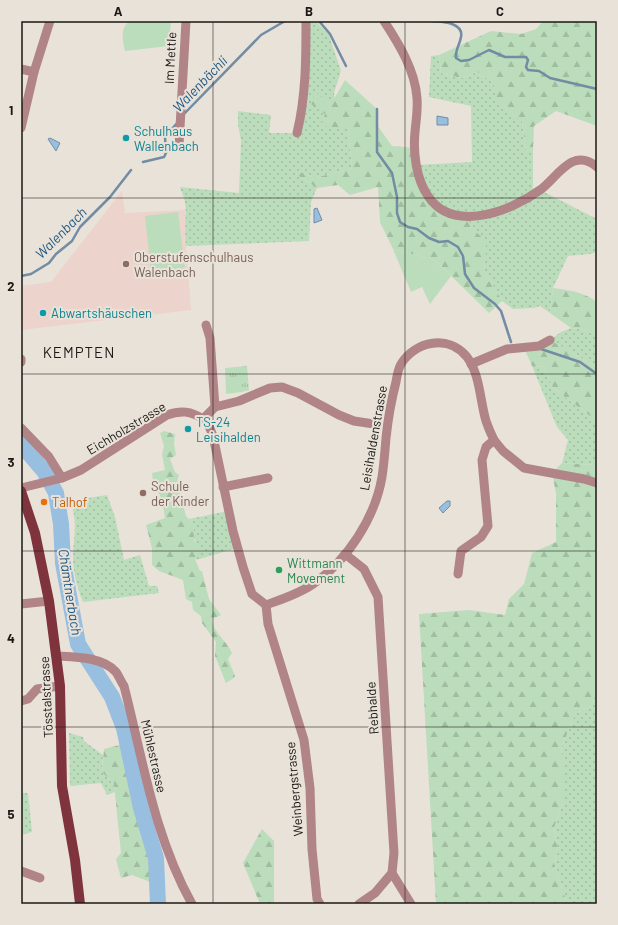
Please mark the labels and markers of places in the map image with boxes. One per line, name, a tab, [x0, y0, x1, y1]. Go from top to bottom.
place label: Schulhaus Wallenbach	[134, 123, 199, 154]
marker: Schulhaus Wallenbach	[121, 133, 131, 143]
place label: Oberstufenschulhaus Walenbach	[134, 249, 253, 280]
marker: Oberstufenschulhaus Walenbach	[121, 259, 131, 269]
place label: Abwartshäuschen	[51, 305, 152, 321]
marker: Abwartshäuschen	[38, 308, 48, 318]
place label: TS-24 Leisihalden	[196, 414, 261, 445]
marker: TS-24 Leisihalden	[183, 424, 193, 434]
place label: Schule der Kinder	[151, 478, 210, 509]
marker: Schule der Kinder	[138, 488, 148, 498]
place label: Talhof	[52, 494, 88, 510]
marker: Talhof	[39, 497, 49, 507]
place label: Wittmann Movement	[287, 555, 345, 586]
marker: Wittmann Movement	[274, 565, 284, 575]

